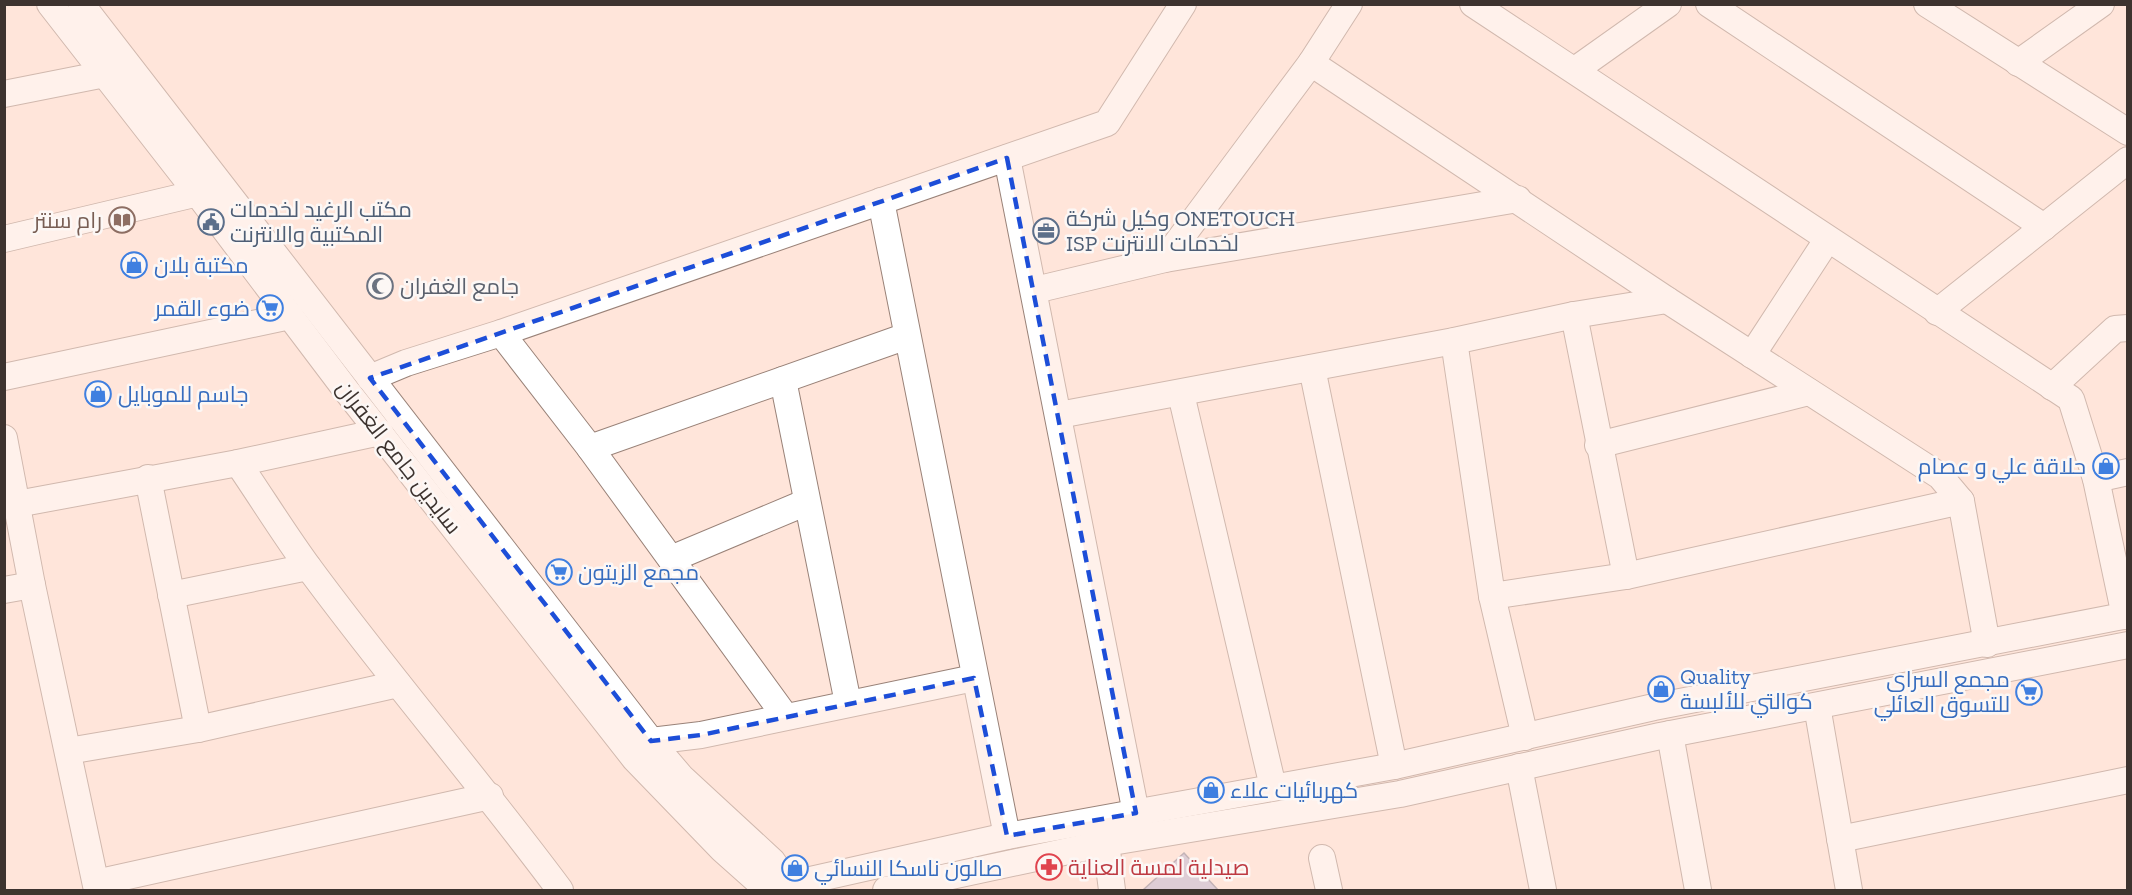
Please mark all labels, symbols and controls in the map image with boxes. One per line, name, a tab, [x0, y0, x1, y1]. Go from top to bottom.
place label: مكتب الرغيد لخدمات المكتبية والانترنت	[230, 196, 412, 248]
library icon: رام سنتر	[107, 205, 137, 235]
place label: وكيل شركة ONETOUCH ISP لخدمات الانترنت	[1066, 205, 1295, 257]
place label: رام سنتر	[32, 207, 102, 236]
public building icon: مكتب الرغيد لخدمات المكتبية والانترنت	[196, 207, 226, 237]
office icon: وكيل شركة ONETOUCH ISP لخدمات الانترنت	[1031, 216, 1061, 246]
shop icon: مكتبة بلان	[119, 250, 149, 280]
place label: مكتبة بلان	[154, 252, 249, 279]
mosque icon: جامع الغفران	[365, 271, 395, 301]
place label: جامع الغفران	[400, 273, 519, 301]
supermarket icon: ضوء القمر	[255, 293, 285, 323]
place label: ضوء القمر	[153, 295, 250, 322]
street label: سايدين جامع الغفران	[330, 375, 467, 540]
shop icon: جاسم للموبايل	[83, 379, 113, 409]
place label: جاسم للموبايل	[118, 381, 248, 410]
shop icon: حلاقة علي و عصام	[2091, 451, 2121, 481]
place label: حلاقة علي و عصام	[1918, 453, 2086, 483]
supermarket icon: مجمع الزيتون	[544, 557, 574, 587]
place label: مجمع الزيتون	[578, 559, 699, 587]
place label: Quality كوالتي للألبسة	[1680, 663, 1813, 718]
place label: مجمع السراي للتسوق العائلي	[1874, 666, 2010, 721]
shop icon: Quality كوالتي للألبسة	[1646, 674, 1676, 704]
supermarket icon: مجمع السراي للتسوق العائلي	[2014, 677, 2044, 707]
shop icon: كهربائيات علاء	[1196, 775, 1226, 805]
place label: كهربائيات علاء	[1230, 777, 1358, 804]
pharmacy icon: صيدلية لمسة العناية	[1034, 852, 1064, 882]
shop icon: صالون ناسكا النسائي	[780, 853, 810, 883]
place label: صيدلية لمسة العناية	[1068, 854, 1250, 881]
place label: صالون ناسكا النسائي	[814, 855, 1003, 885]

